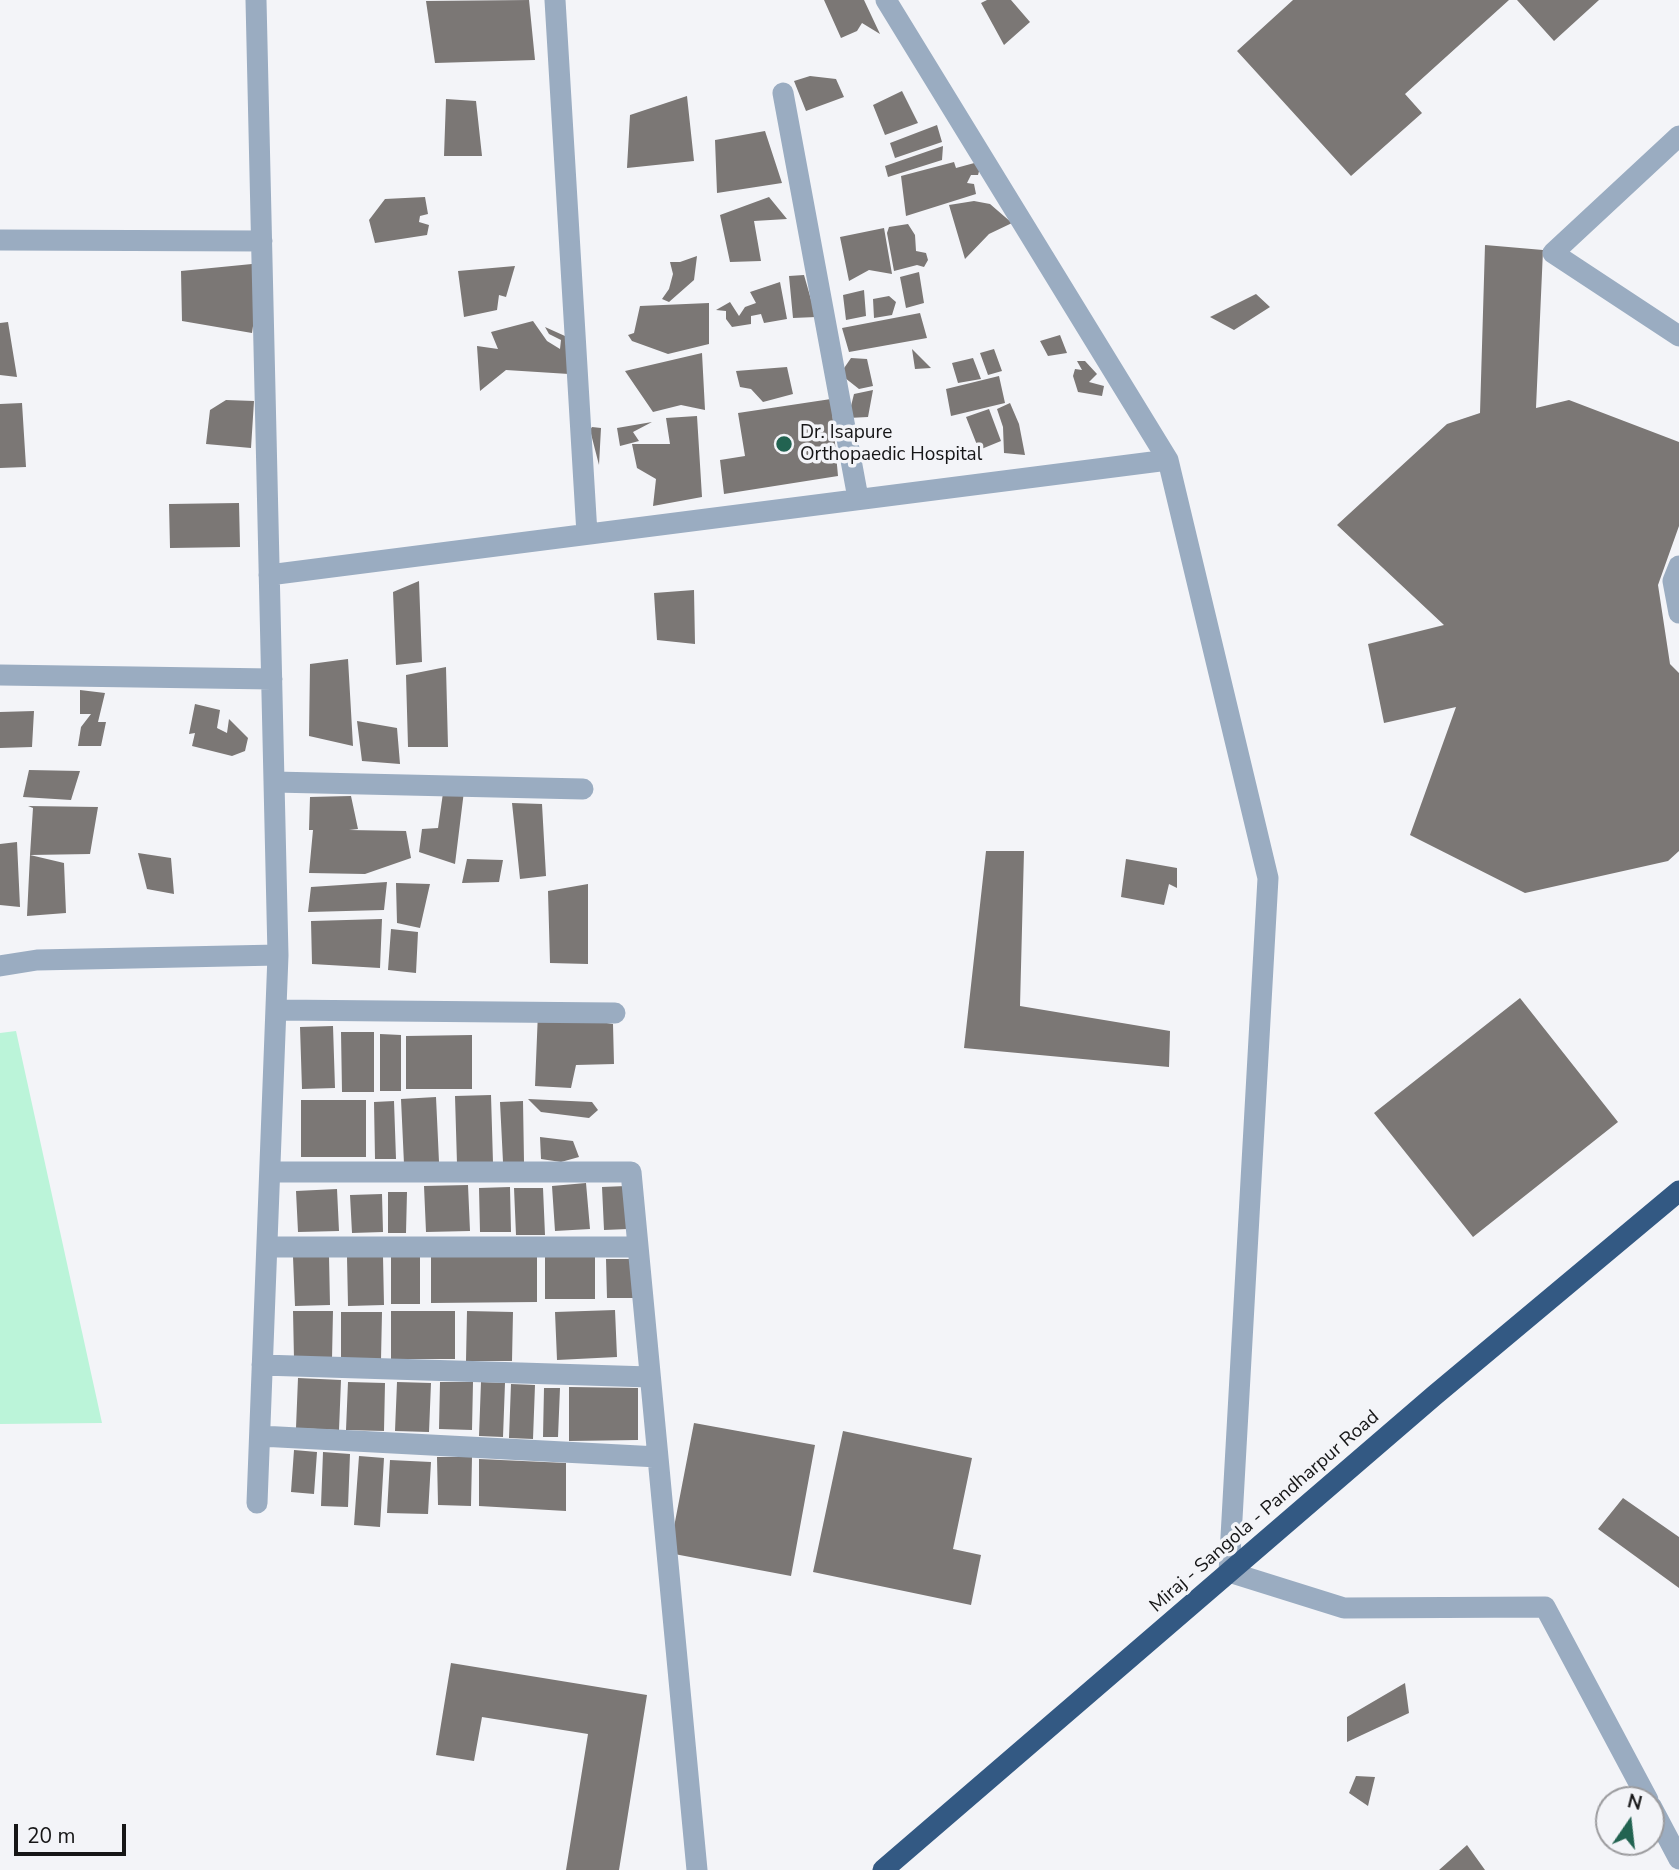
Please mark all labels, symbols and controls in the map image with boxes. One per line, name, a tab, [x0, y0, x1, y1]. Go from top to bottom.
place label: Dr. Isapure Orthopaedic Hospital	[800, 422, 982, 466]
marker: Dr. Isapure Orthopaedic Hospital	[774, 434, 794, 454]
street label: Miraj - Sangola - Pandharpur Road	[1146, 1406, 1384, 1618]
north arrow	[1595, 1786, 1665, 1856]
text: N	[1625, 1788, 1645, 1817]
scale bar	[18, 1811, 130, 1855]
text: 20 m	[27, 1822, 76, 1850]

